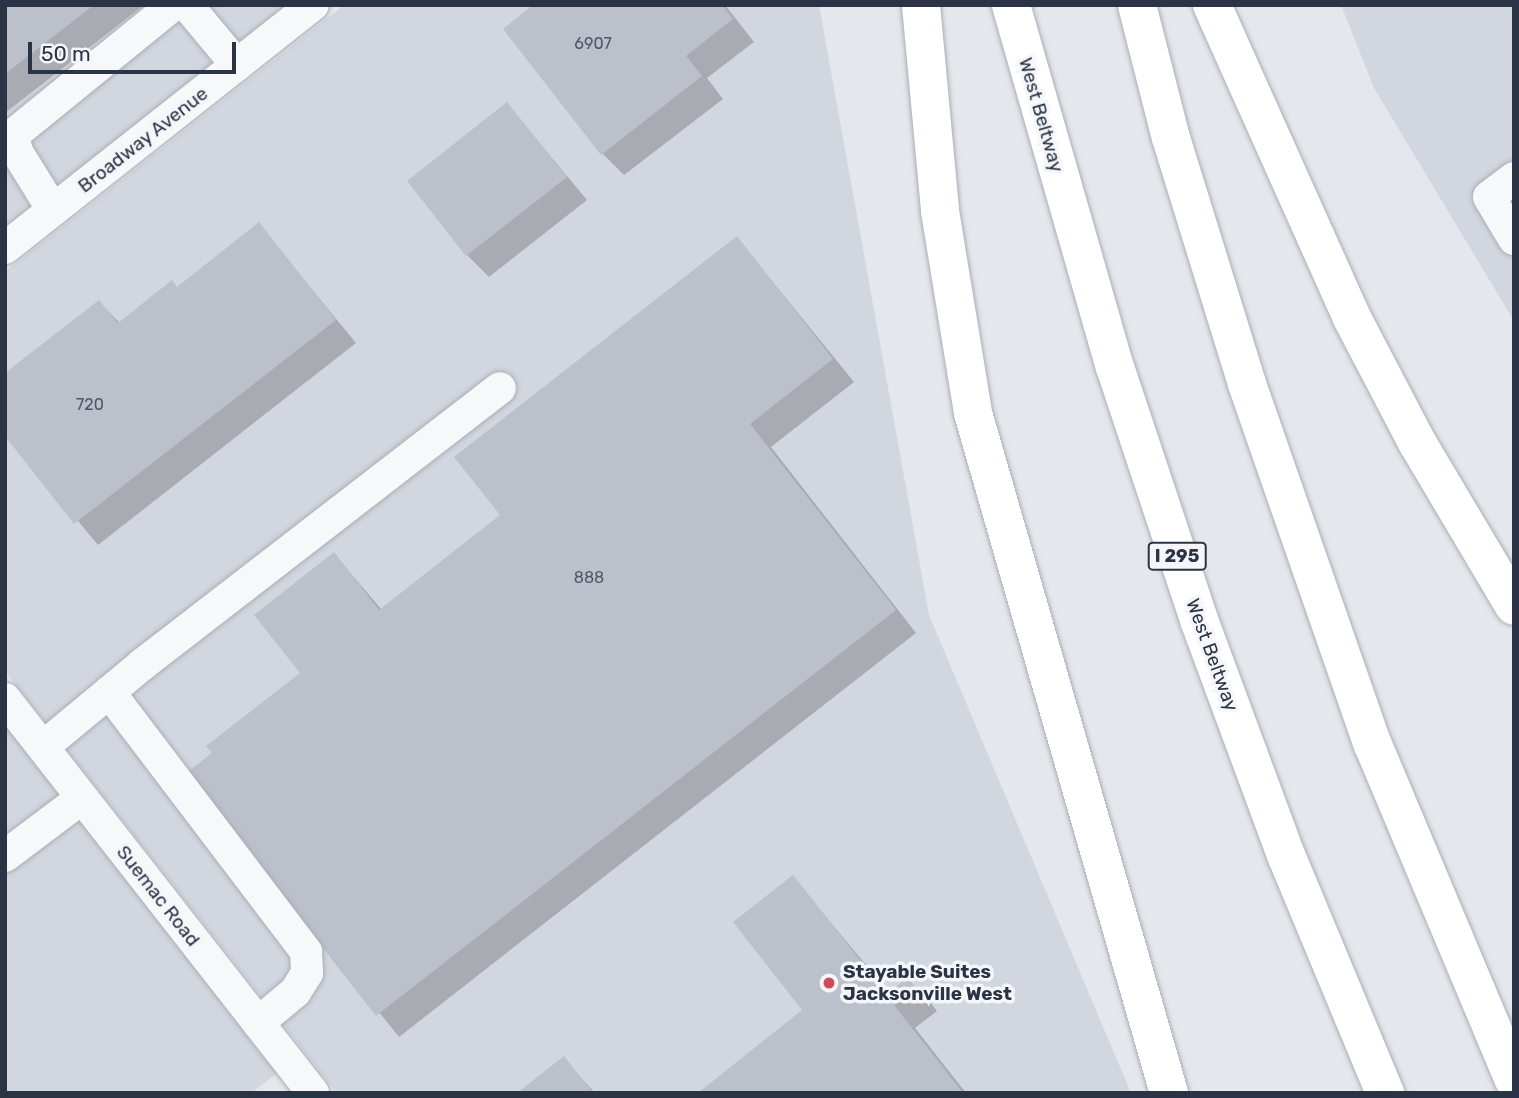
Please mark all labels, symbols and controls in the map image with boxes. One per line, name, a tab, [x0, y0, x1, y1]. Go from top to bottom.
scale bar	[32, 28, 240, 72]
house number: 6907	[574, 34, 612, 54]
text: 50 m	[41, 41, 91, 66]
street label: West Beltway	[1014, 55, 1068, 175]
street label: Broadway Avenue	[73, 82, 213, 198]
house number: 720	[76, 395, 104, 415]
road number: I 295	[1147, 542, 1207, 570]
house number: 888	[574, 568, 604, 588]
street label: West Beltway	[1181, 596, 1243, 714]
street label: Suemac Road	[112, 841, 204, 951]
place label: Stayable Suites Jacksonville West	[843, 961, 1012, 1005]
marker: Stayable Suites Jacksonville West	[821, 975, 837, 991]

